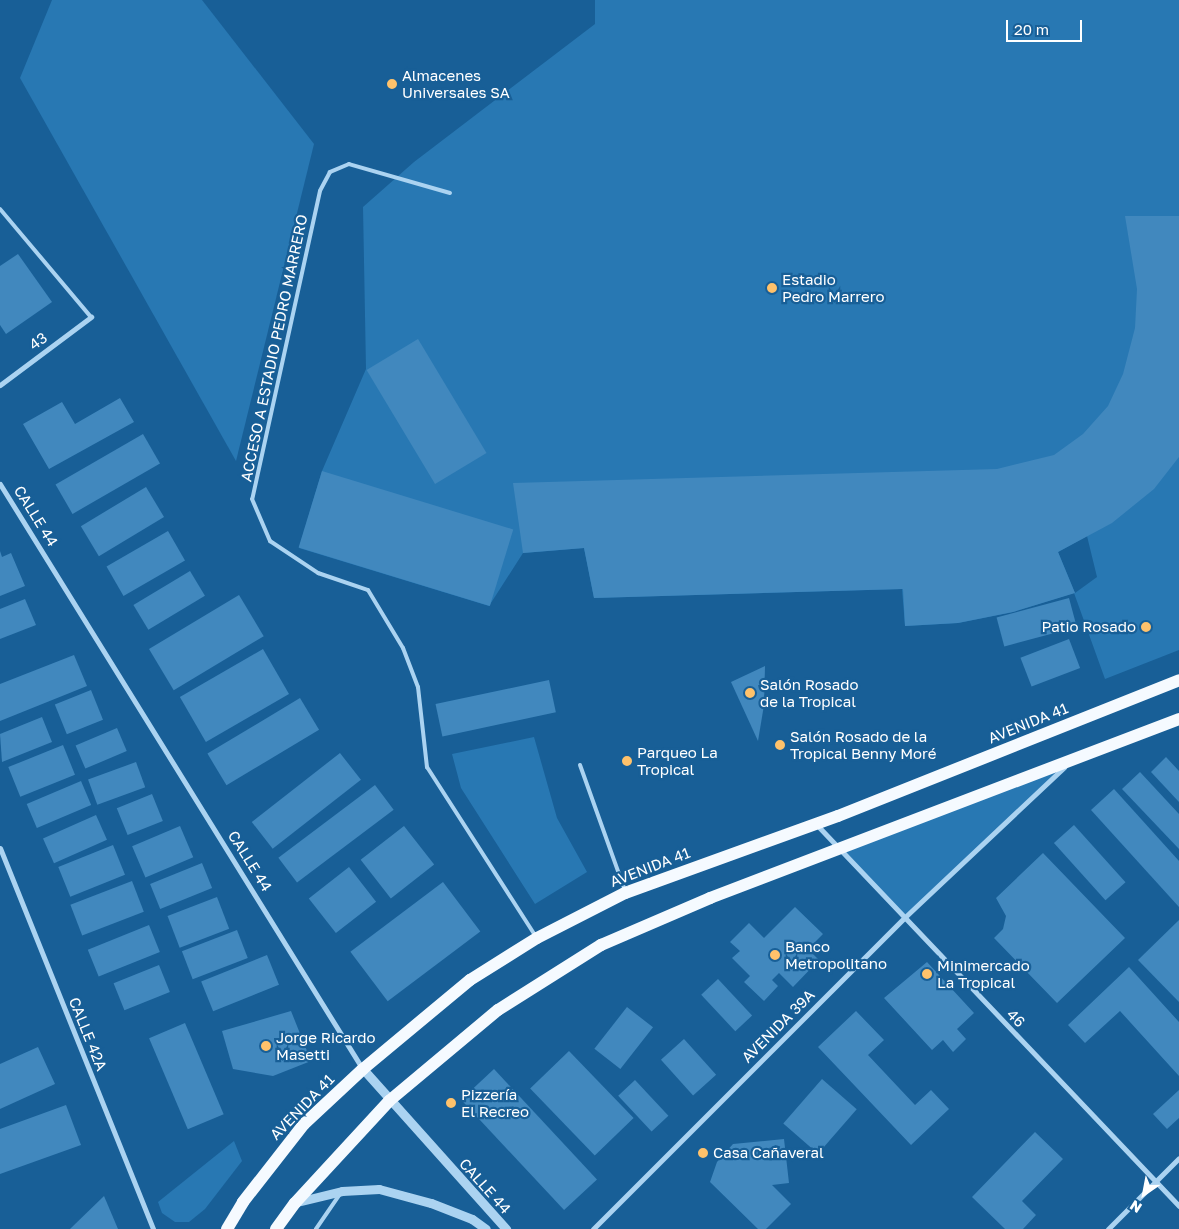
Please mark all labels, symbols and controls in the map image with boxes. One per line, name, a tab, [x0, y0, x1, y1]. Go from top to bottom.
scale bar	[1009, 10, 1085, 42]
text: 20 m	[1014, 20, 1049, 38]
place label: Almacenes Universales SA	[402, 66, 510, 101]
marker: Almacenes Universales SA	[386, 78, 398, 90]
street label: ACCESO A ESTADIO PEDRO MARRERO	[237, 213, 311, 483]
place label: Estadio Pedro Marrero	[782, 270, 884, 305]
marker: Estadio Pedro Marrero	[766, 282, 778, 294]
street label: 43	[25, 328, 51, 354]
street label: CALLE 44	[10, 482, 62, 550]
place label: Patio Rosado	[1042, 618, 1136, 636]
marker: Patio Rosado	[1140, 621, 1152, 633]
place label: Salón Rosado de la Tropical	[760, 675, 858, 710]
marker: Salón Rosado de la Tropical	[744, 687, 756, 699]
street label: AVENIDA 41	[985, 699, 1071, 747]
place label: Salón Rosado de la Tropical Benny Moré	[790, 727, 936, 762]
marker: Salón Rosado de la Tropical Benny Moré	[774, 739, 786, 751]
place label: Parqueo La Tropical	[637, 743, 718, 778]
marker: Parqueo La Tropical	[621, 755, 633, 767]
street label: CALLE 44	[224, 827, 276, 895]
street label: AVENIDA 41	[607, 843, 693, 891]
place label: Banco Metropolitano	[785, 937, 887, 972]
marker: Banco Metropolitano	[769, 949, 781, 961]
place label: Minimercado La Tropical	[937, 956, 1030, 991]
marker: Minimercado La Tropical	[921, 968, 933, 980]
street label: AVENIDA 39A	[738, 986, 818, 1066]
street label: CALLE 42A	[65, 995, 111, 1073]
street label: 46	[1003, 1005, 1029, 1031]
place label: Jorge Ricardo Masetti	[276, 1028, 375, 1063]
marker: Jorge Ricardo Masetti	[260, 1040, 272, 1052]
street label: AVENIDA 41	[266, 1070, 338, 1144]
place label: Pizzería El Recreo	[461, 1085, 529, 1120]
marker: Pizzería El Recreo	[445, 1097, 457, 1109]
place label: Casa Cañaveral	[713, 1144, 824, 1162]
marker: Casa Cañaveral	[697, 1147, 709, 1159]
street label: CALLE 44	[455, 1155, 515, 1217]
north arrow	[1119, 1169, 1169, 1219]
text: N	[1126, 1197, 1145, 1217]

